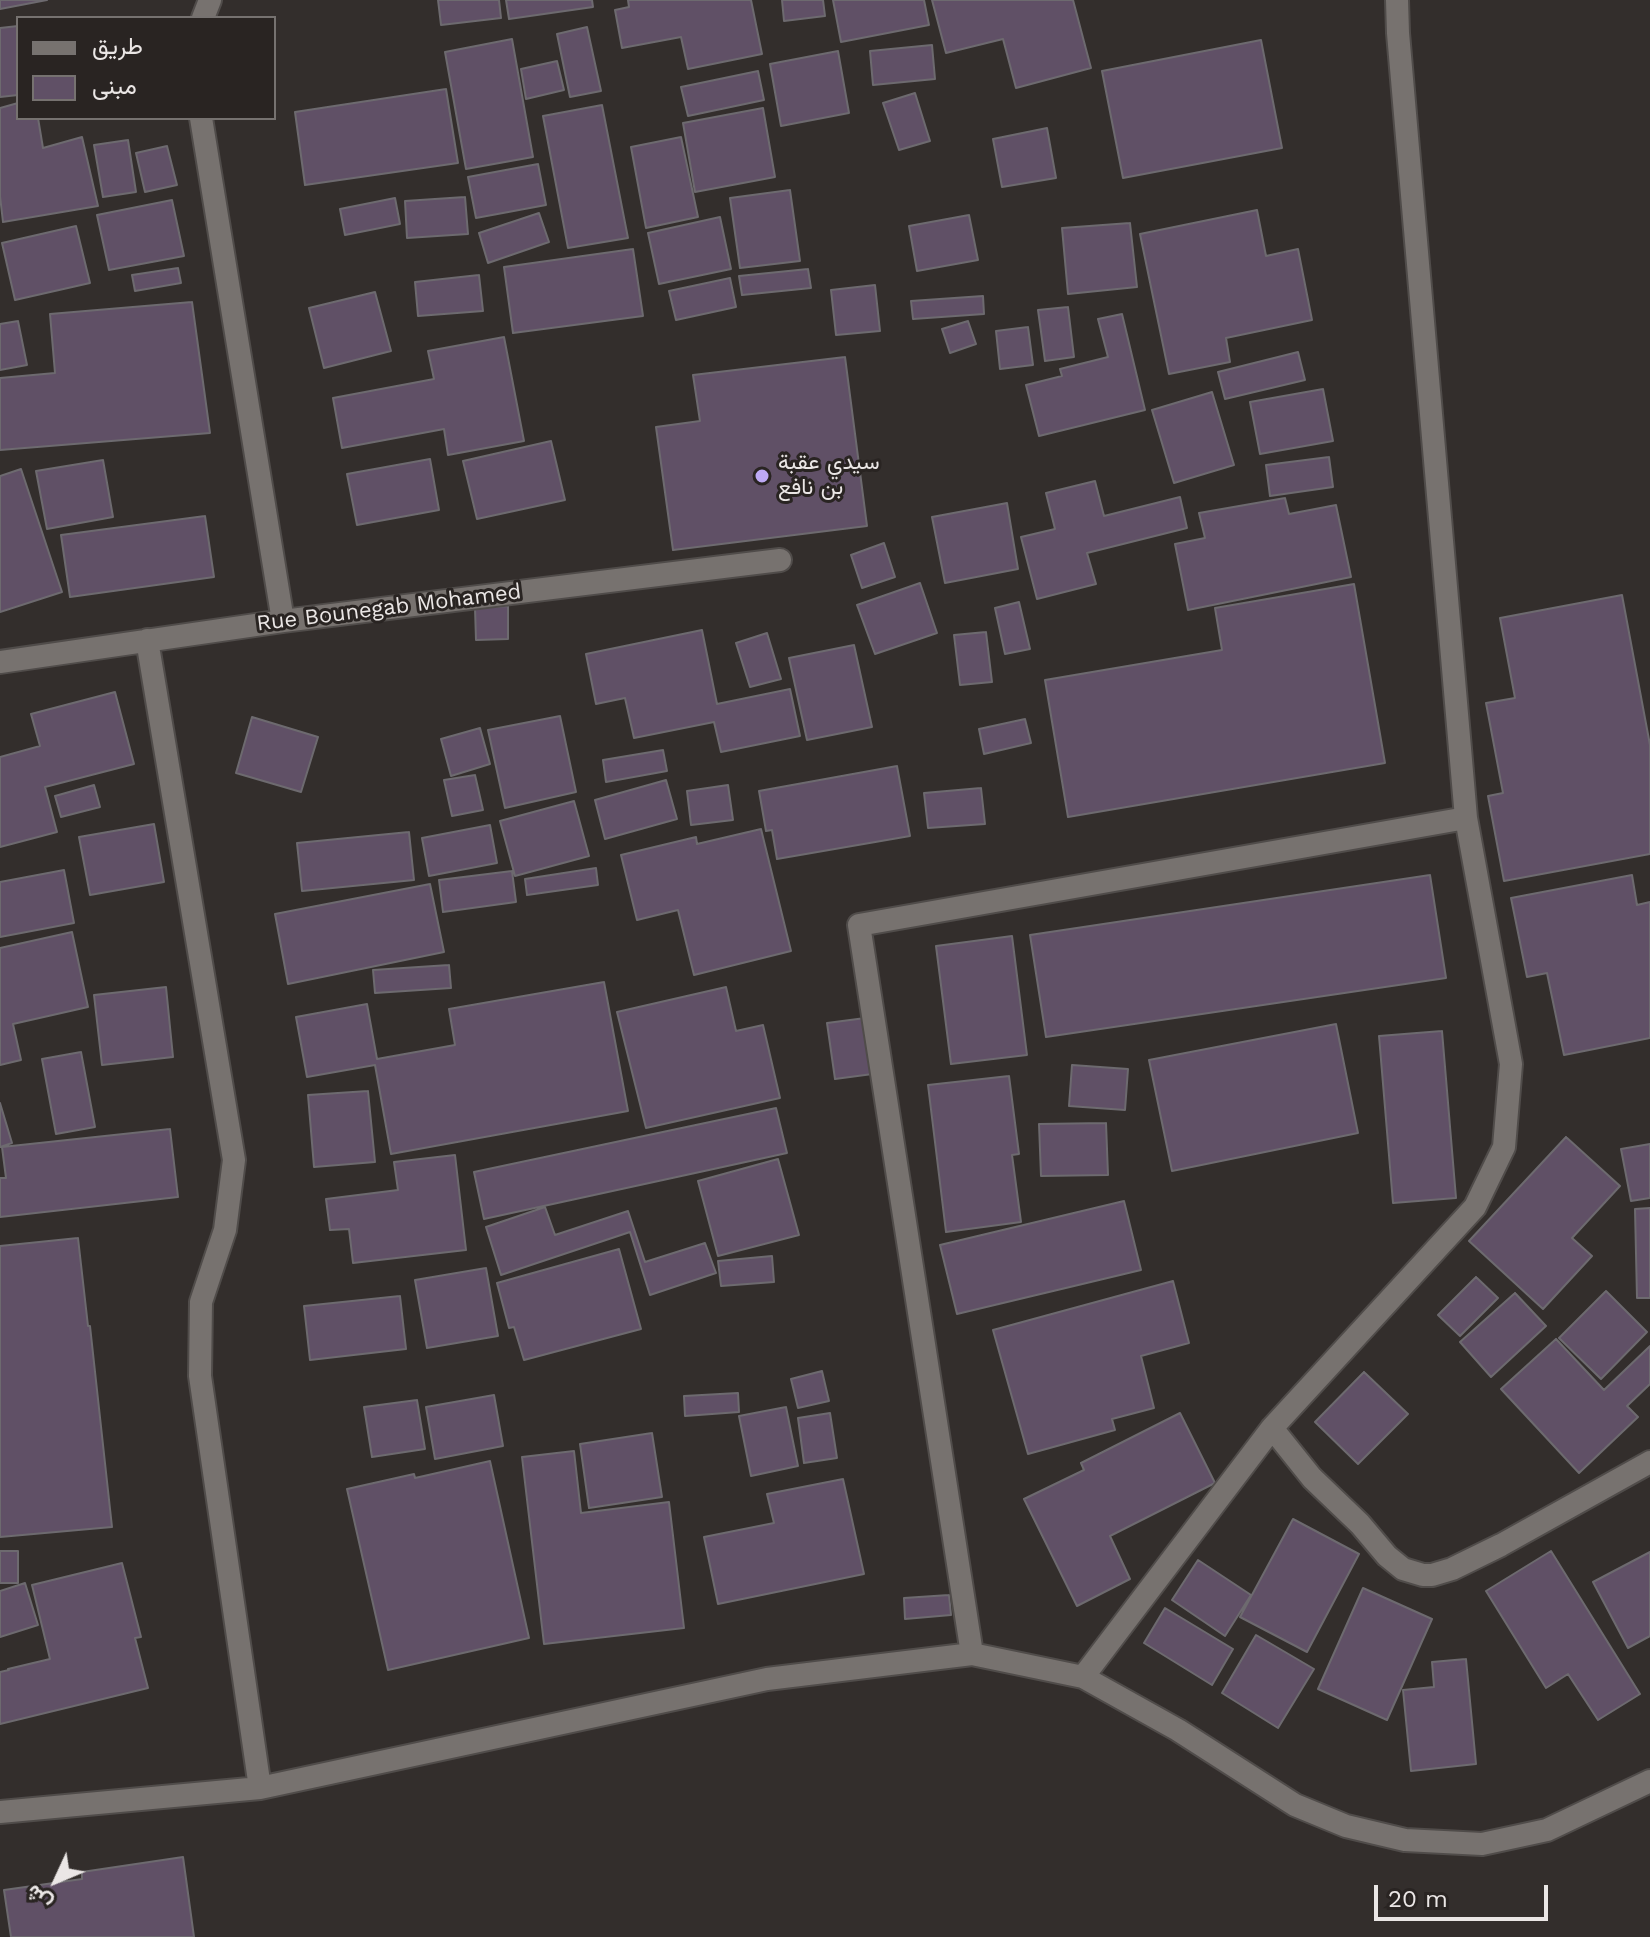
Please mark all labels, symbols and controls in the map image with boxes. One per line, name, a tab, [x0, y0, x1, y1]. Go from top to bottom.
legend	[16, 16, 276, 120]
text: طريق	[92, 32, 143, 60]
text: مبنى	[92, 72, 137, 100]
place label: سيدي عقبة بن نافع	[778, 450, 880, 502]
marker: سيدي عقبة بن نافع	[753, 467, 771, 485]
street label: Rue Bounegab Mohamed	[255, 579, 523, 637]
north arrow	[16, 1841, 96, 1921]
scale bar	[1378, 1869, 1552, 1919]
text: ش	[20, 1880, 57, 1916]
text: 20 m	[1388, 1885, 1448, 1913]

